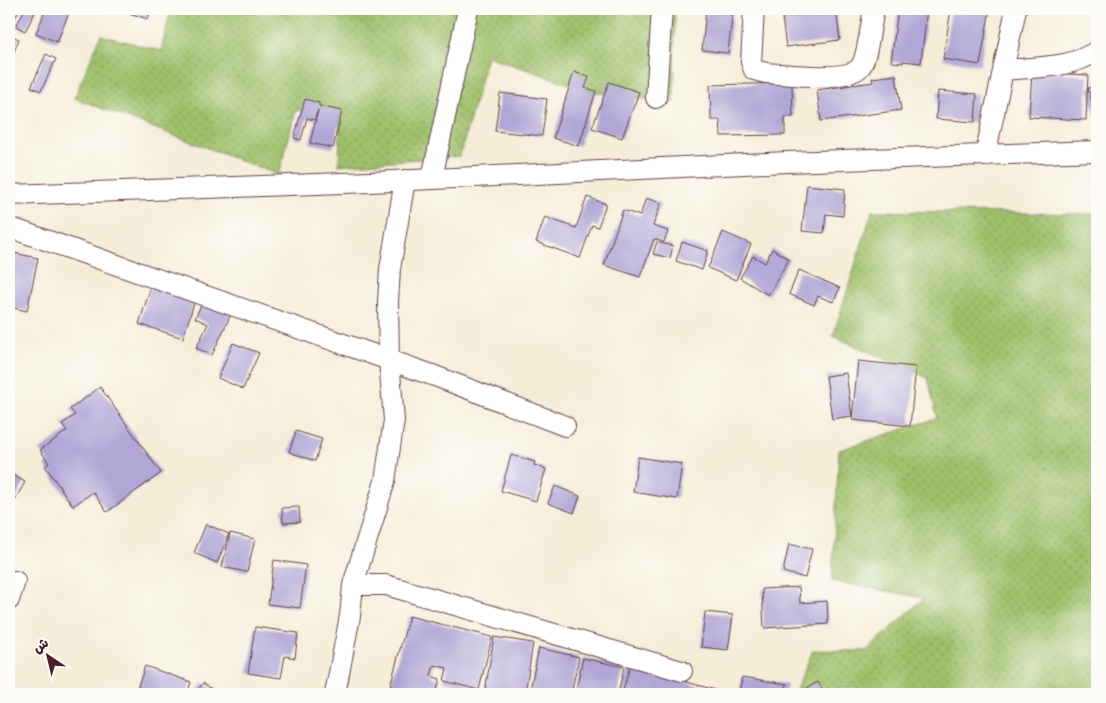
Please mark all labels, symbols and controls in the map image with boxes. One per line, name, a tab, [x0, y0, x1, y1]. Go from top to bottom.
north arrow	[22, 630, 72, 680]
text: ش	[30, 634, 54, 660]

